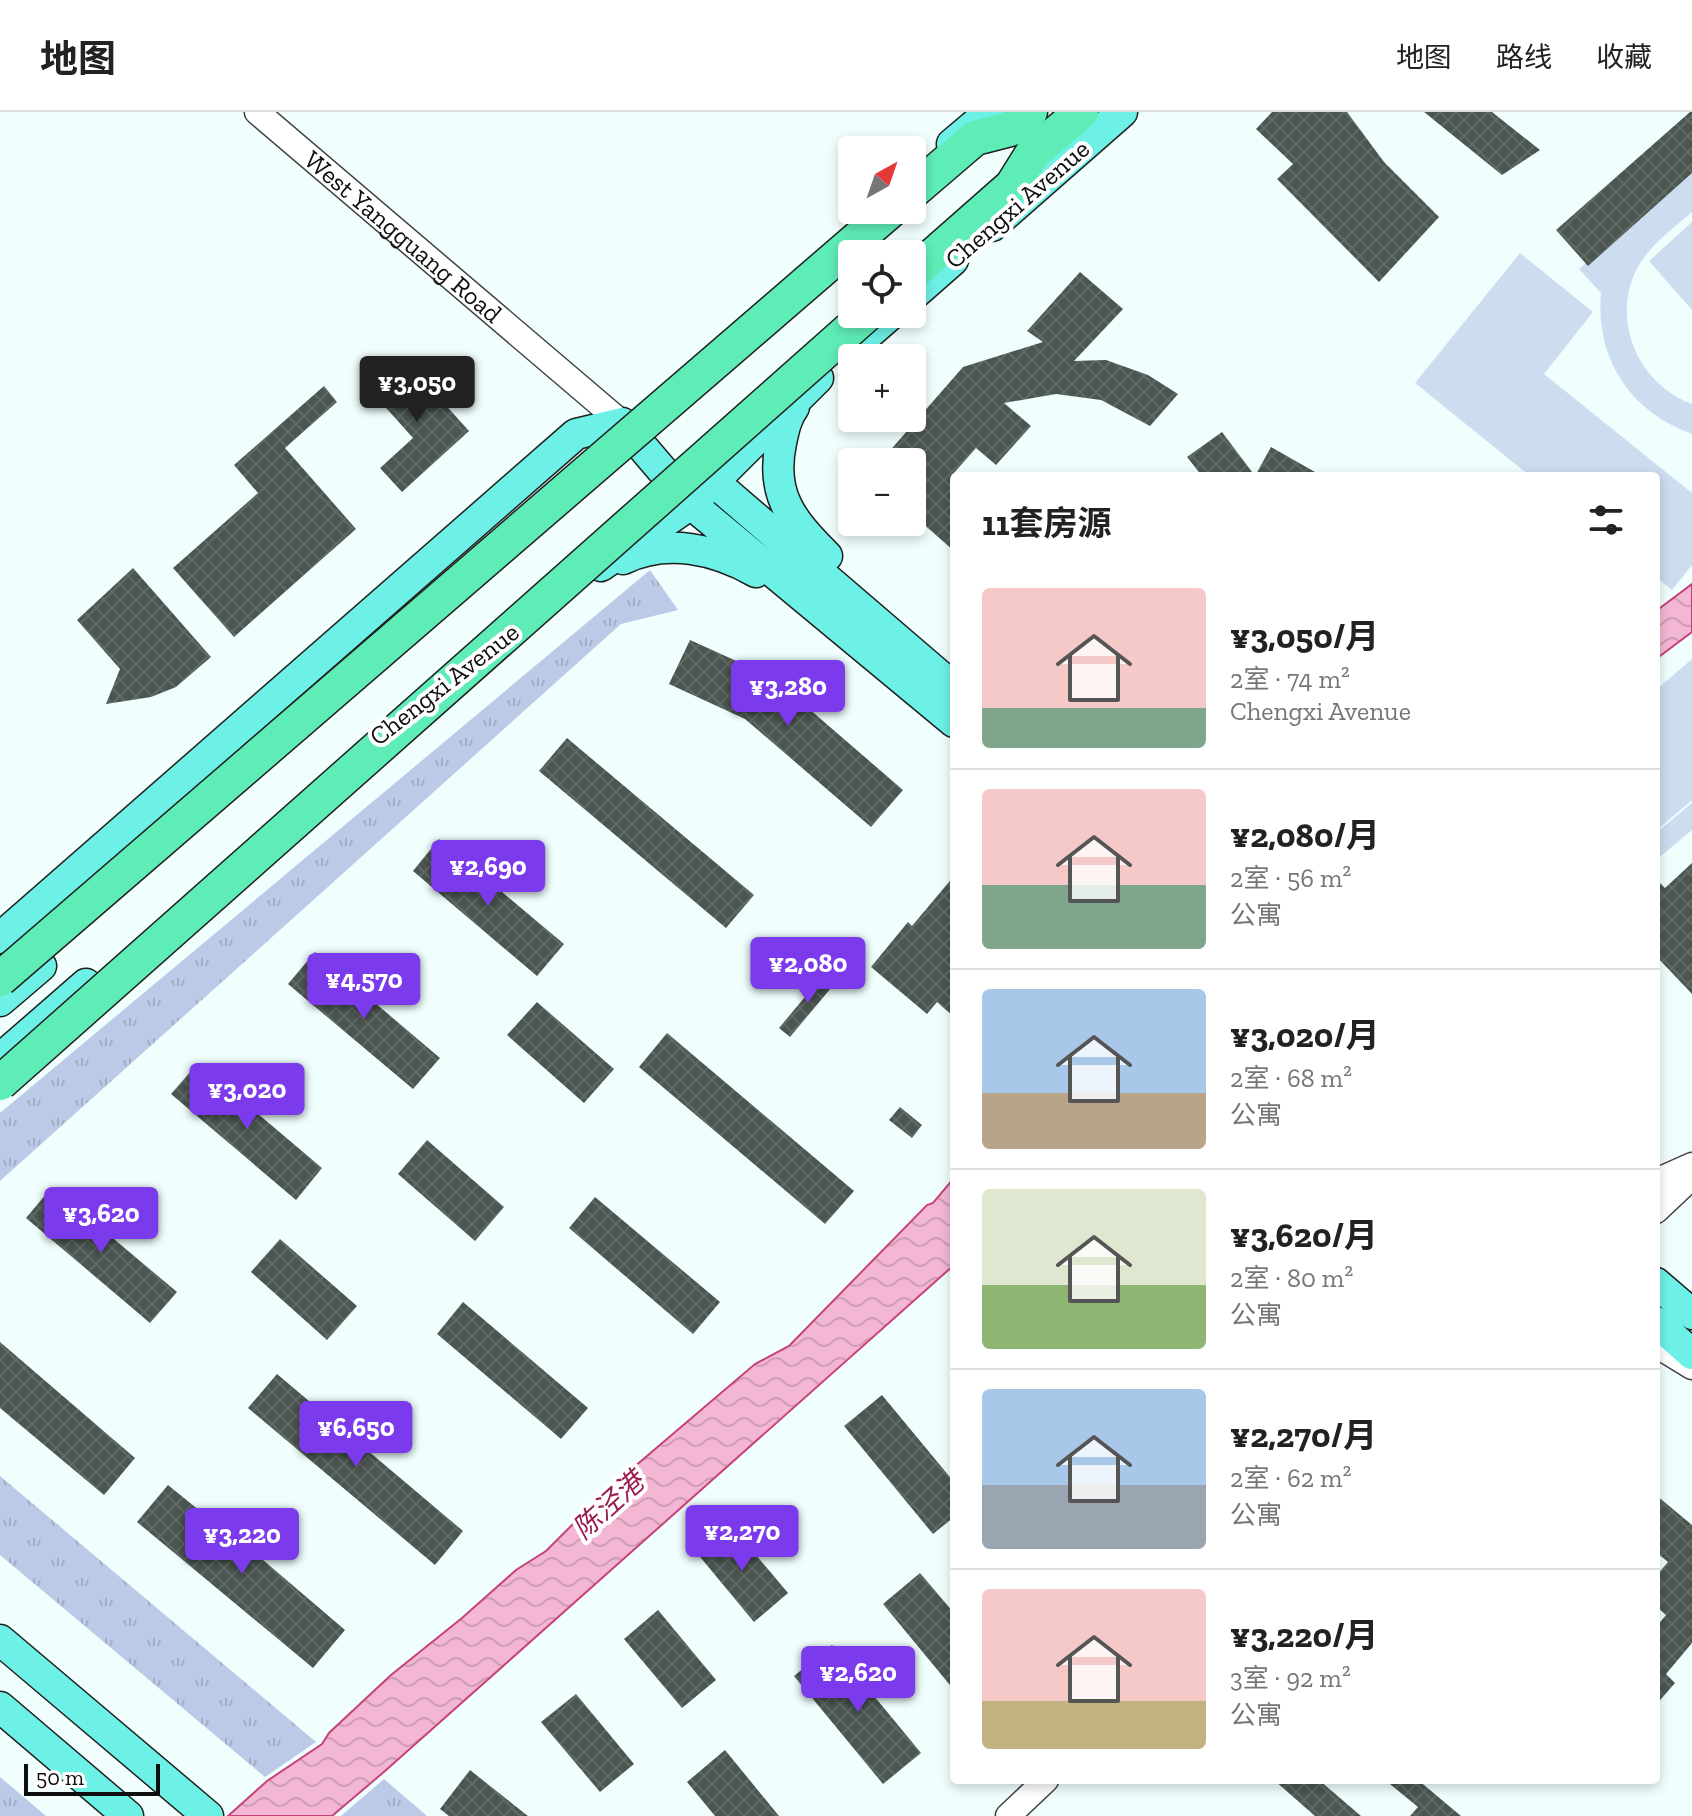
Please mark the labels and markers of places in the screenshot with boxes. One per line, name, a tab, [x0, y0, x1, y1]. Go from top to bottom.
pin: ¥3,050	[352, 356, 482, 424]
pin: ¥3,280	[723, 660, 853, 728]
pin: ¥2,690	[423, 840, 553, 908]
pin: ¥2,080	[743, 937, 873, 1005]
pin: ¥4,570	[299, 953, 429, 1021]
pin: ¥3,020	[182, 1063, 312, 1131]
pin: ¥3,620	[36, 1187, 166, 1255]
pin: ¥6,650	[291, 1401, 421, 1469]
pin: ¥2,270	[677, 1505, 807, 1573]
pin: ¥3,220	[177, 1508, 307, 1576]
pin: ¥2,620	[793, 1646, 923, 1714]

